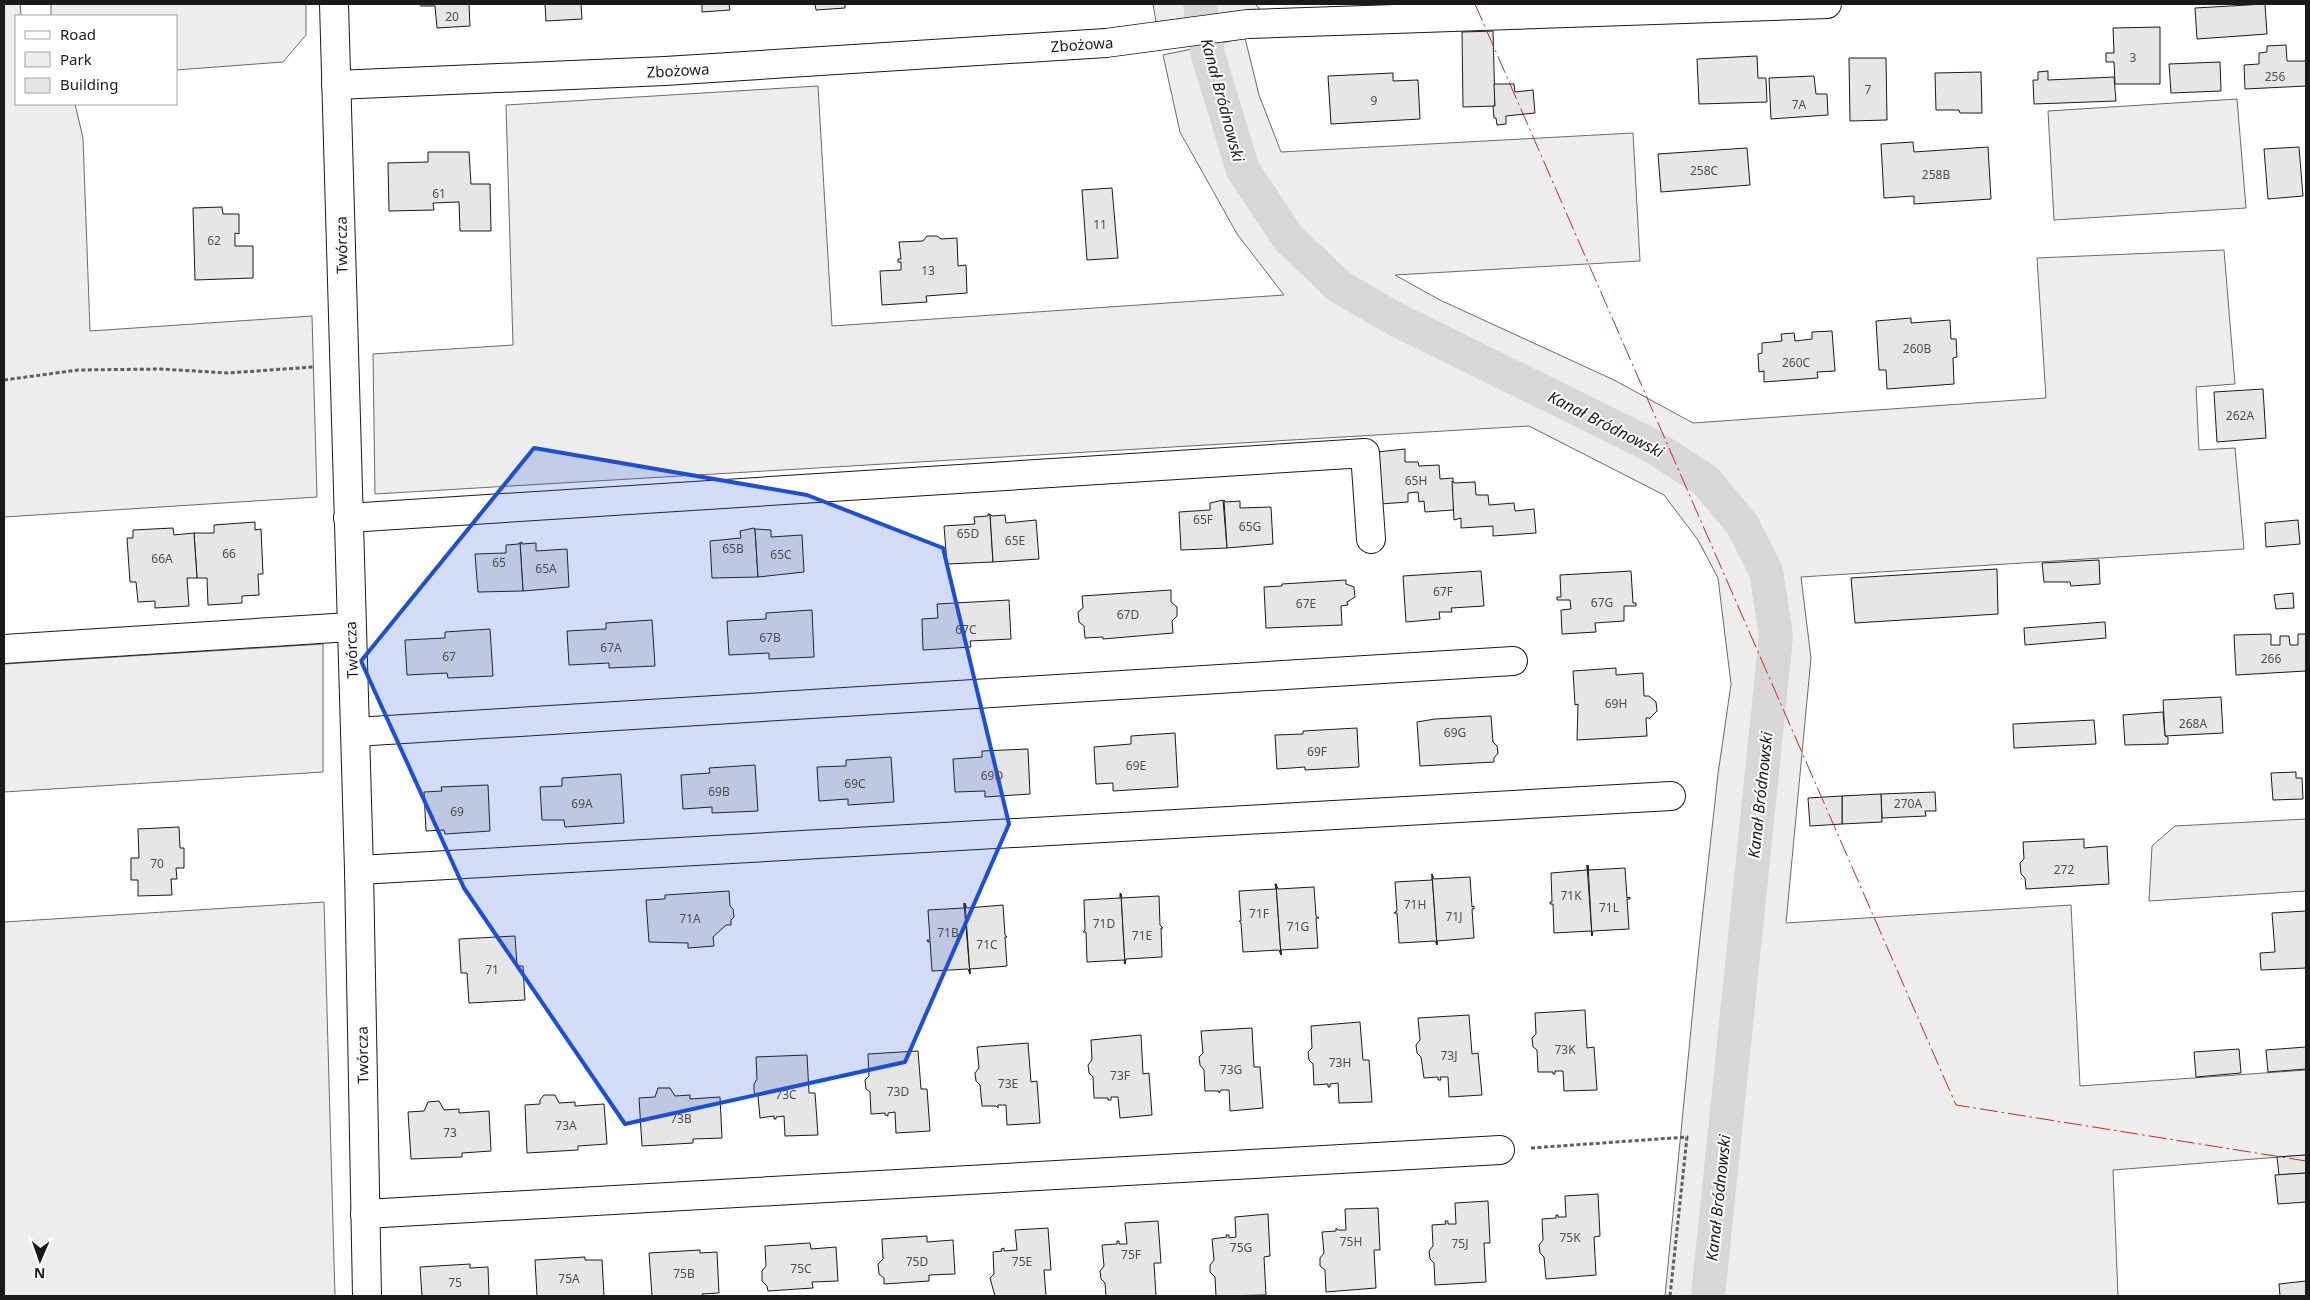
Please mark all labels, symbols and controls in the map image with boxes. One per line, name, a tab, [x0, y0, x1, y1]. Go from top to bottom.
house number: 20	[445, 8, 459, 25]
legend	[15, 15, 178, 105]
text: Road	[60, 24, 96, 44]
street label: Zbożowa	[1050, 32, 1114, 56]
water label: Kanał Bródnowski	[1196, 36, 1250, 165]
text: Park	[60, 49, 92, 69]
house number: 3	[2130, 49, 2137, 66]
street label: Zbożowa	[646, 58, 710, 82]
house number: 256	[2265, 68, 2285, 85]
text: Building	[60, 74, 118, 94]
house number: 7	[1865, 81, 1872, 98]
house number: 9	[1371, 92, 1378, 109]
house number: 7A	[1792, 96, 1807, 113]
house number: 258C	[1690, 162, 1718, 179]
house number: 258B	[1922, 166, 1950, 183]
house number: 61	[432, 185, 446, 202]
street label: Twórcza	[331, 216, 351, 274]
house number: 11	[1093, 216, 1107, 233]
house number: 62	[207, 232, 221, 249]
house number: 13	[921, 262, 935, 279]
house number: 260B	[1903, 340, 1931, 357]
house number: 260C	[1782, 354, 1810, 371]
water label: Kanał Bródnowski	[1544, 385, 1668, 463]
house number: 262A	[2226, 407, 2254, 424]
house number: 65H	[1405, 472, 1427, 489]
house number: 65F	[1193, 511, 1213, 528]
house number: 65G	[1239, 518, 1261, 535]
house number: 65D	[957, 525, 979, 542]
house number: 65E	[1005, 532, 1025, 549]
house number: 65B	[722, 540, 744, 557]
house number: 66	[222, 545, 236, 562]
house number: 65C	[770, 546, 792, 563]
house number: 66A	[151, 550, 173, 567]
house number: 65	[492, 554, 506, 571]
house number: 65A	[535, 560, 557, 577]
house number: 67F	[1433, 583, 1453, 600]
house number: 67G	[1591, 594, 1613, 611]
house number: 67E	[1296, 595, 1316, 612]
house number: 67D	[1117, 606, 1139, 623]
street label: Twórcza	[340, 621, 362, 679]
house number: 67C	[955, 621, 977, 638]
house number: 67B	[759, 629, 781, 646]
house number: 67A	[600, 639, 622, 656]
house number: 67	[442, 648, 456, 665]
house number: 266	[2261, 650, 2281, 667]
house number: 69H	[1605, 695, 1627, 712]
house number: 268A	[2179, 715, 2207, 732]
house number: 69G	[1444, 724, 1466, 741]
water label: Kanał Bródnowski	[1742, 730, 1778, 859]
house number: 69F	[1307, 743, 1327, 760]
house number: 69E	[1126, 757, 1146, 774]
house number: 69D	[981, 767, 1003, 784]
house number: 69C	[844, 775, 866, 792]
house number: 69B	[708, 783, 730, 800]
house number: 69A	[571, 795, 593, 812]
house number: 270A	[1894, 795, 1922, 812]
house number: 69	[450, 803, 464, 820]
house number: 70	[150, 855, 164, 872]
house number: 272	[2054, 861, 2074, 878]
house number: 71K	[1560, 887, 1582, 904]
house number: 71H	[1404, 896, 1426, 913]
house number: 71L	[1599, 899, 1619, 916]
house number: 71F	[1249, 905, 1269, 922]
house number: 71J	[1445, 908, 1463, 925]
house number: 71A	[679, 910, 701, 927]
house number: 71D	[1093, 915, 1115, 932]
house number: 71G	[1287, 918, 1309, 935]
house number: 71B	[937, 924, 959, 941]
house number: 71E	[1132, 927, 1152, 944]
house number: 71C	[976, 936, 998, 953]
house number: 71	[485, 961, 499, 978]
street label: Twórcza	[352, 1026, 372, 1084]
house number: 73K	[1554, 1041, 1576, 1058]
house number: 73J	[1440, 1047, 1458, 1064]
house number: 73H	[1329, 1054, 1351, 1071]
house number: 73G	[1220, 1061, 1242, 1078]
house number: 73F	[1110, 1067, 1130, 1084]
house number: 73E	[998, 1075, 1018, 1092]
house number: 73D	[887, 1083, 909, 1100]
house number: 73C	[775, 1086, 797, 1103]
house number: 73B	[670, 1110, 692, 1127]
house number: 73A	[555, 1117, 577, 1134]
house number: 73	[443, 1124, 457, 1141]
water label: Kanał Bródnowski	[1700, 1133, 1736, 1262]
house number: 75K	[1559, 1229, 1581, 1246]
house number: 75H	[1340, 1233, 1362, 1250]
north arrow	[15, 1235, 65, 1285]
house number: 75J	[1451, 1235, 1469, 1252]
house number: 75G	[1230, 1239, 1252, 1256]
house number: 75F	[1121, 1246, 1141, 1263]
house number: 75D	[906, 1253, 928, 1270]
house number: 75E	[1012, 1253, 1032, 1270]
house number: 75C	[790, 1260, 812, 1277]
text: N	[34, 1264, 46, 1283]
house number: 75B	[673, 1265, 695, 1282]
house number: 75A	[558, 1270, 580, 1287]
house number: 75	[448, 1274, 462, 1291]

